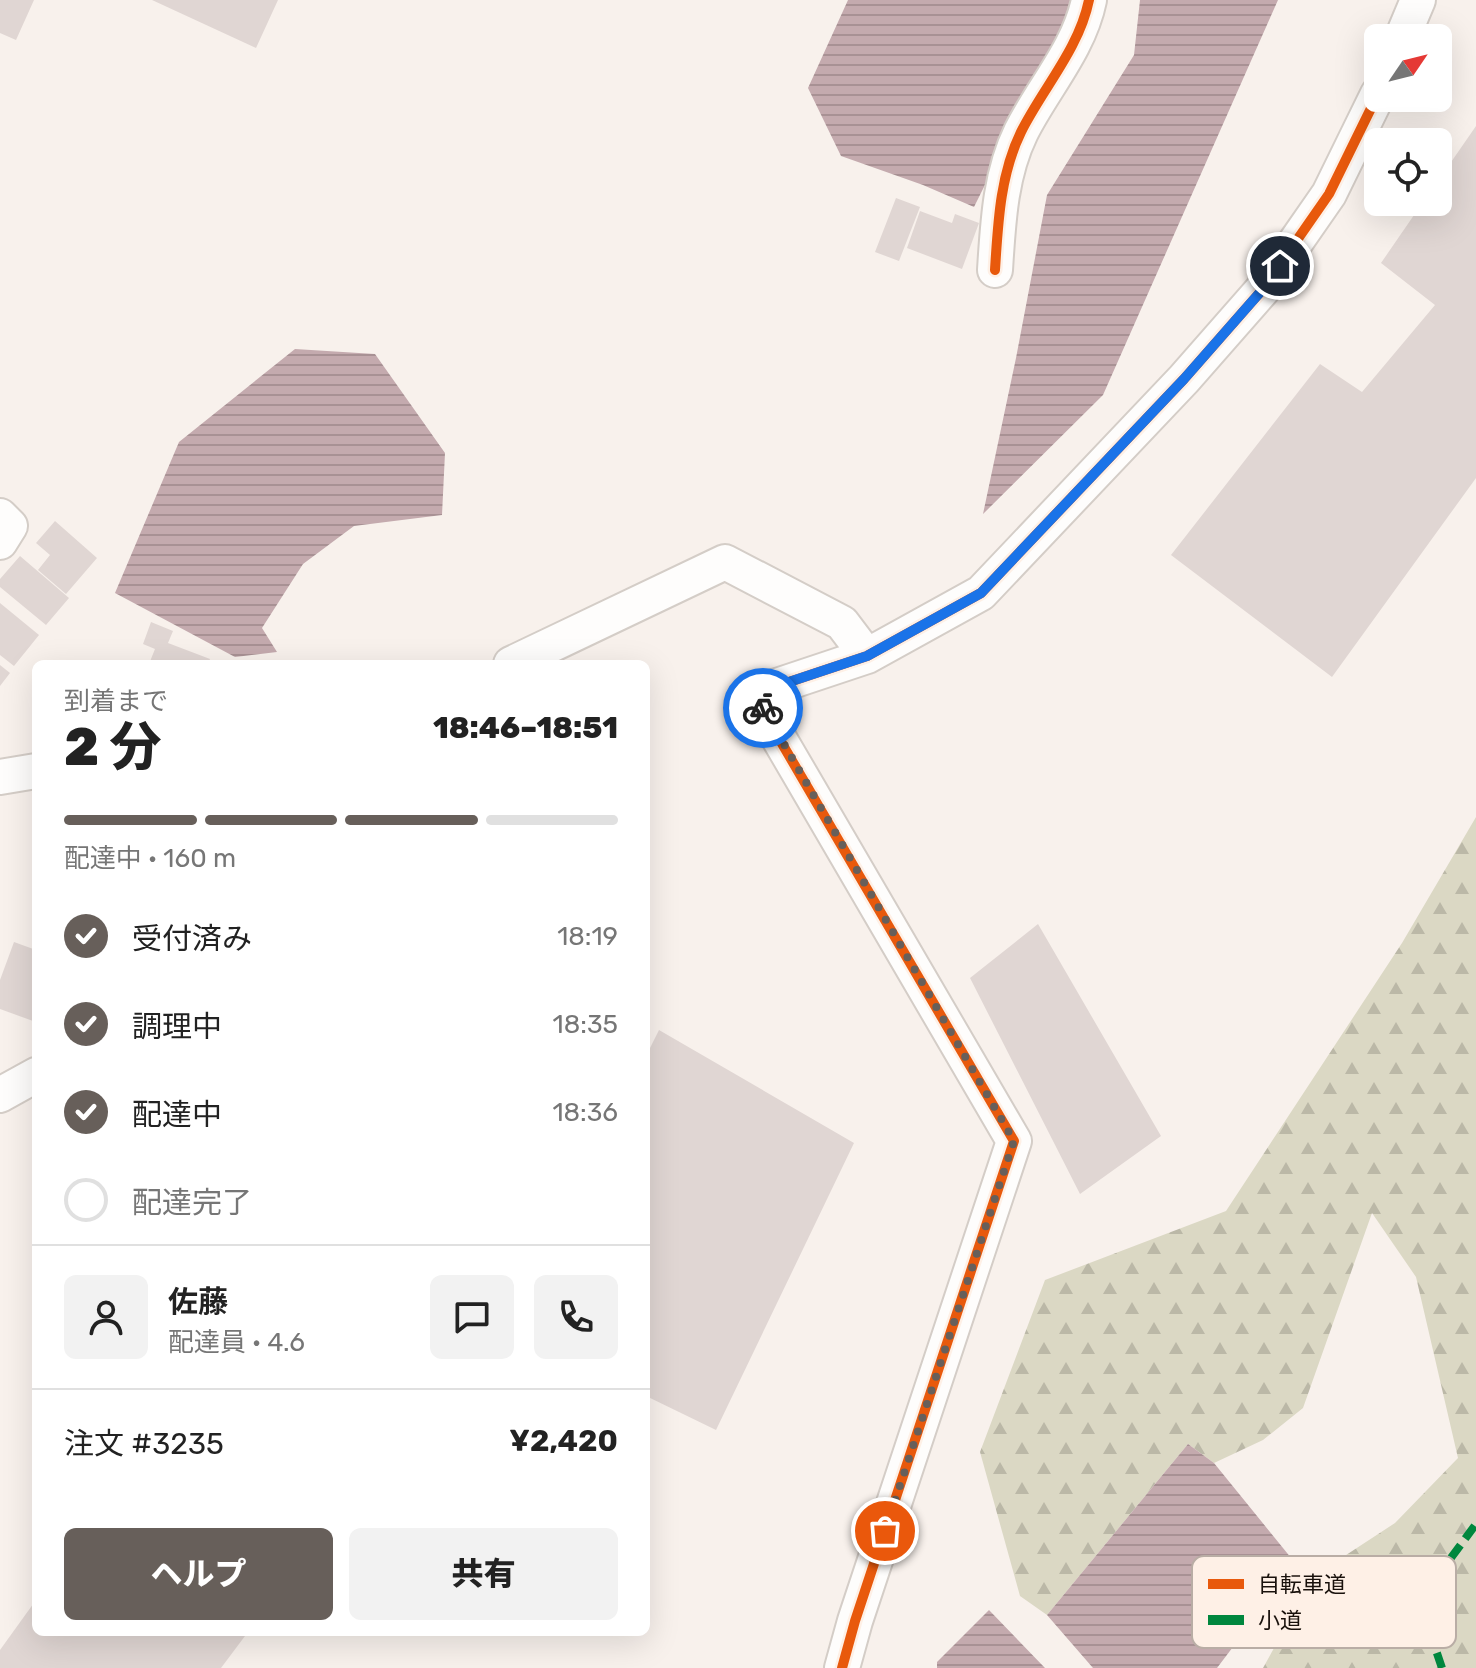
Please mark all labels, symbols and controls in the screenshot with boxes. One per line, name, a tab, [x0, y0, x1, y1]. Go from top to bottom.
north arrow	[1364, 24, 1452, 112]
map controls	[1364, 24, 1452, 216]
button: locate	[1364, 128, 1452, 216]
pin	[1246, 232, 1314, 300]
icon: home	[1258, 244, 1302, 288]
courier	[723, 668, 803, 748]
text: 到着まで	[64, 686, 168, 717]
icon: bike	[741, 686, 785, 730]
text: 18:46–18:51	[433, 710, 618, 746]
text: 2 分	[64, 716, 162, 778]
text: 配達中 · 160 m	[64, 843, 236, 874]
icon: check	[64, 914, 108, 958]
text: 受付済み	[132, 921, 252, 957]
text: 18:19	[557, 921, 618, 952]
icon: check	[64, 1002, 108, 1046]
text: 調理中	[132, 1009, 222, 1045]
text: 18:35	[553, 1009, 618, 1040]
icon: check	[64, 1090, 108, 1134]
text: 配達中	[132, 1097, 222, 1133]
text: 18:36	[552, 1097, 618, 1128]
text: 配達完了	[132, 1185, 252, 1221]
button: person	[64, 1275, 148, 1359]
button: chat	[430, 1275, 514, 1359]
button: phone	[534, 1275, 618, 1359]
text: 佐藤	[168, 1284, 228, 1320]
text: 配達員 · 4.6	[168, 1327, 305, 1358]
text: ¥2,420	[509, 1423, 618, 1459]
text: 注文 #3235	[64, 1426, 224, 1462]
pin	[851, 1497, 919, 1565]
icon: bag	[863, 1509, 907, 1553]
button: ヘルプ	[64, 1528, 333, 1620]
button: 共有	[349, 1528, 618, 1620]
legend	[1192, 1556, 1456, 1648]
text: 自転車道	[1258, 1571, 1346, 1598]
text: 小道	[1258, 1607, 1302, 1634]

